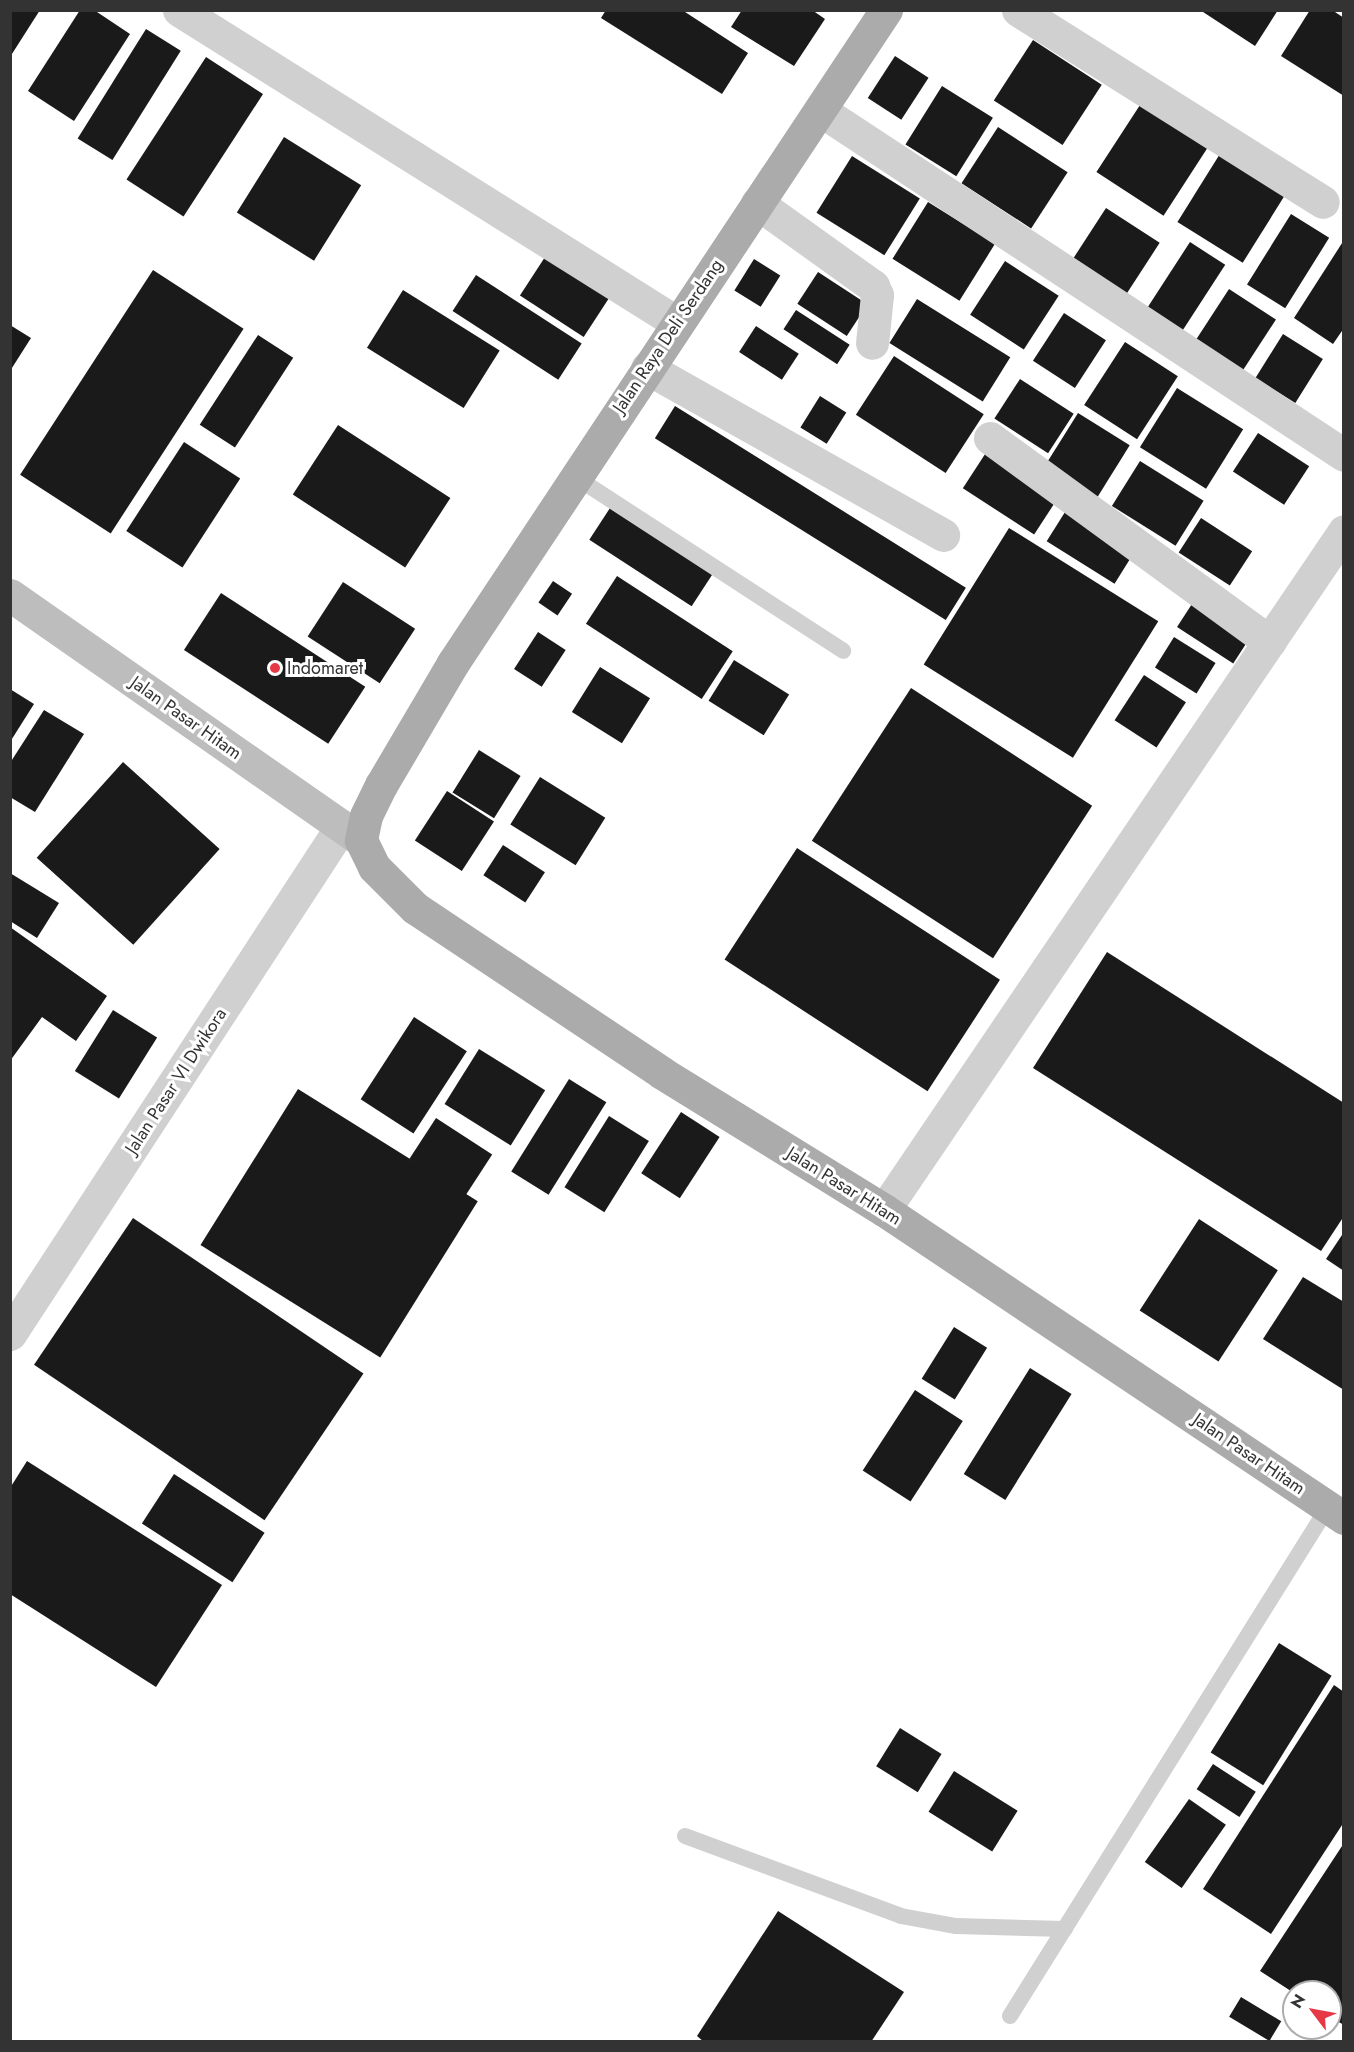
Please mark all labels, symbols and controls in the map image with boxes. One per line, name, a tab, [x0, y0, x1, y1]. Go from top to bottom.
street label: Jalan Raya Deli Serdang	[608, 255, 728, 417]
place label: Indomaret	[287, 657, 363, 679]
marker: Indomaret	[268, 661, 282, 675]
street label: Jalan Pasar Hitam	[126, 672, 246, 764]
street label: Jalan Pasar VI Dwikora	[121, 1004, 231, 1158]
street label: Jalan Pasar Hitam	[783, 1142, 905, 1230]
street label: Jalan Pasar Hitam	[1189, 1409, 1309, 1499]
north arrow	[1282, 1980, 1342, 2040]
text: N	[1285, 1990, 1311, 2013]

